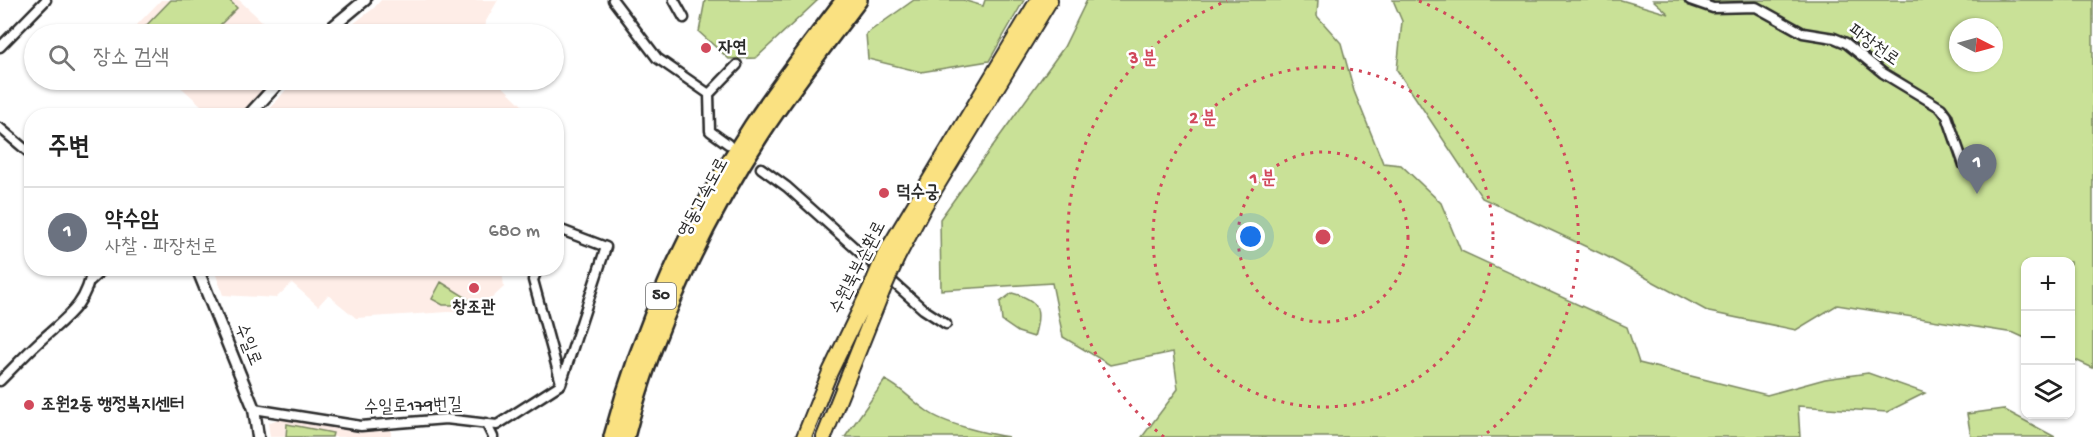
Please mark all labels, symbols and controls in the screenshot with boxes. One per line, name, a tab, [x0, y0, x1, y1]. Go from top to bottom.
north arrow	[1949, 18, 2003, 72]
street label: 파장천로	[1843, 21, 1903, 71]
search box	[24, 24, 564, 90]
place label: 자연	[718, 38, 747, 59]
icon: search	[45, 41, 78, 74]
marker: 자연	[699, 41, 713, 55]
text: 장소 검색	[93, 46, 169, 72]
text: 3 분	[1128, 49, 1157, 70]
text: 2 분	[1189, 109, 1217, 130]
text: 주변	[48, 134, 90, 165]
pin: 1	[1958, 144, 1996, 194]
street label: 영동고속도로	[674, 155, 734, 241]
text: 1 분	[1249, 169, 1276, 190]
place label: 덕수궁	[896, 183, 939, 204]
marker: 덕수궁	[877, 186, 891, 200]
text: 약수암	[105, 208, 158, 234]
street label: 수원북부순환로	[827, 218, 891, 318]
text: 1	[63, 221, 72, 244]
text: 680 m	[489, 221, 540, 244]
your location	[1236, 222, 1265, 251]
centre of rings	[1313, 227, 1333, 247]
text: 사찰 · 파장천로	[105, 237, 217, 260]
map controls	[2021, 257, 2075, 419]
button: +	[2021, 257, 2075, 311]
marker: 창조관	[467, 281, 481, 295]
road number: 50	[646, 283, 676, 309]
place label: 창조관	[452, 298, 496, 319]
button: −	[2021, 311, 2075, 365]
street label: 수일로	[229, 321, 265, 369]
button: layers	[2021, 365, 2075, 419]
place label: 조원2동 행정복지센터	[41, 395, 184, 416]
street label: 수일로179번길	[364, 395, 463, 419]
marker: 조원2동 행정복지센터	[22, 398, 36, 412]

